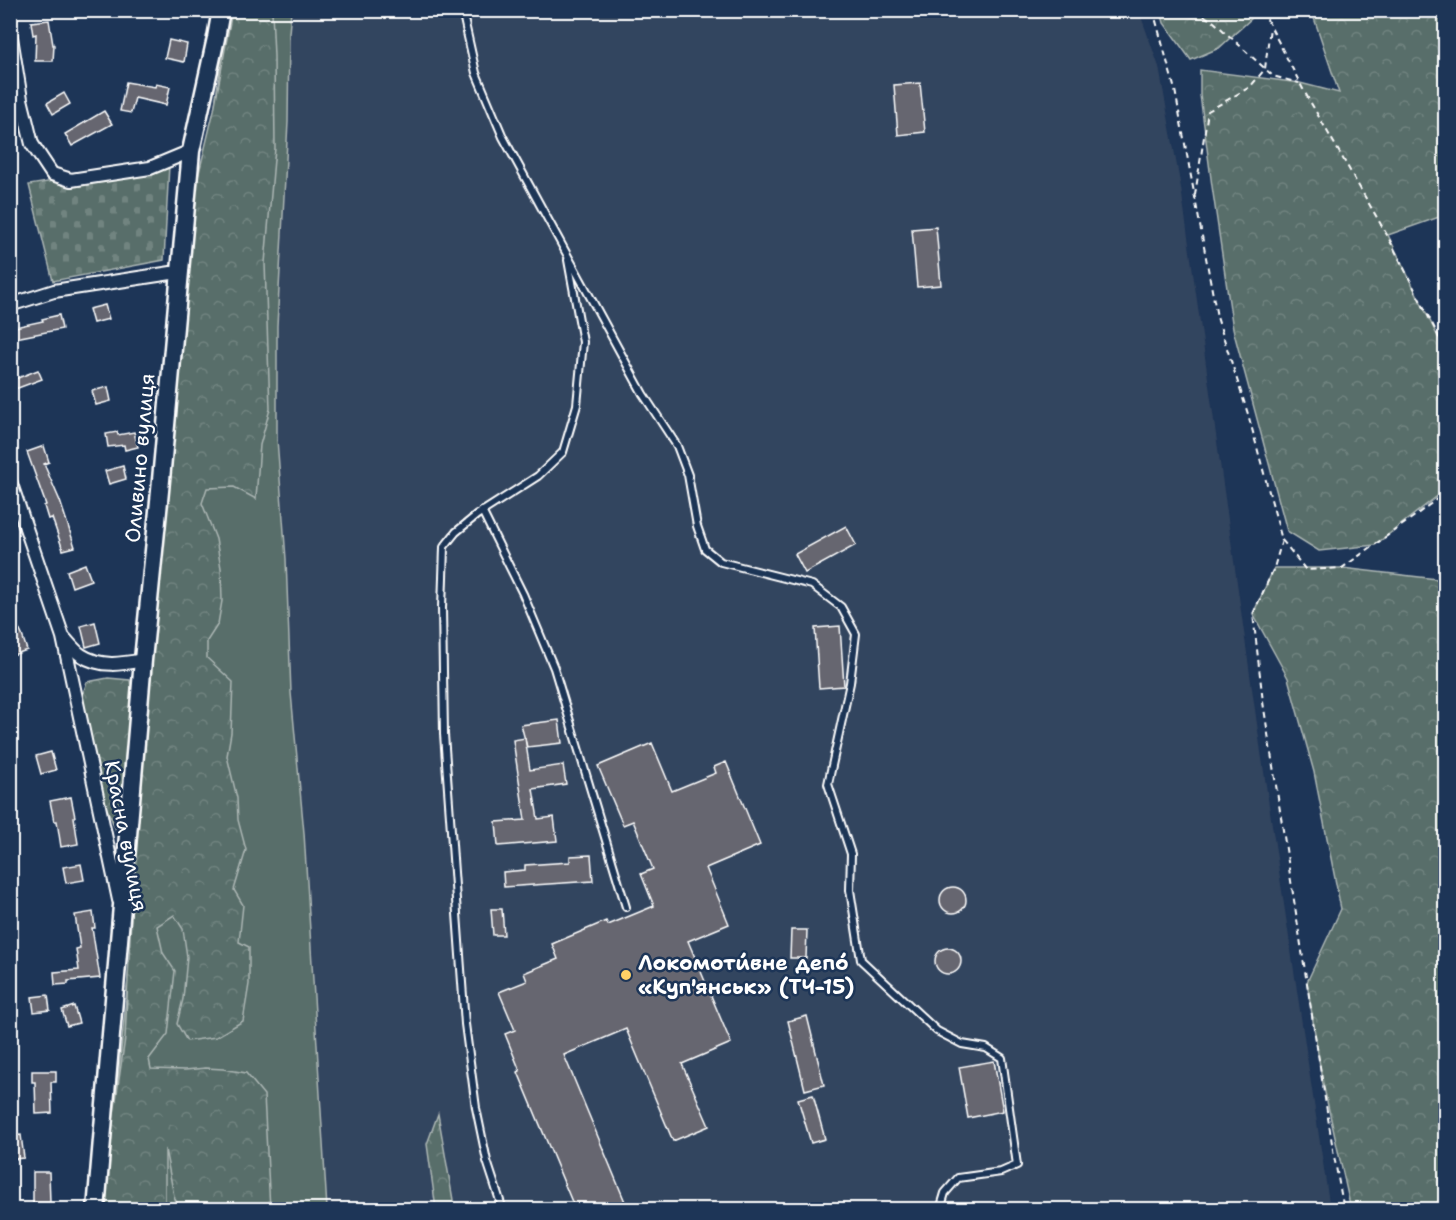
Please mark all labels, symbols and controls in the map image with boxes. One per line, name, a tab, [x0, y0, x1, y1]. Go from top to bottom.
street label: Оливино вулиця	[119, 372, 161, 544]
street label: Красна вулиця	[98, 758, 154, 914]
place label: Локомоти́вне депо́ «Куп'янськ» (ТЧ-15)	[638, 949, 854, 1001]
marker: Локомоти́вне депо́ «Куп'янськ» (ТЧ-15)	[619, 968, 633, 982]

